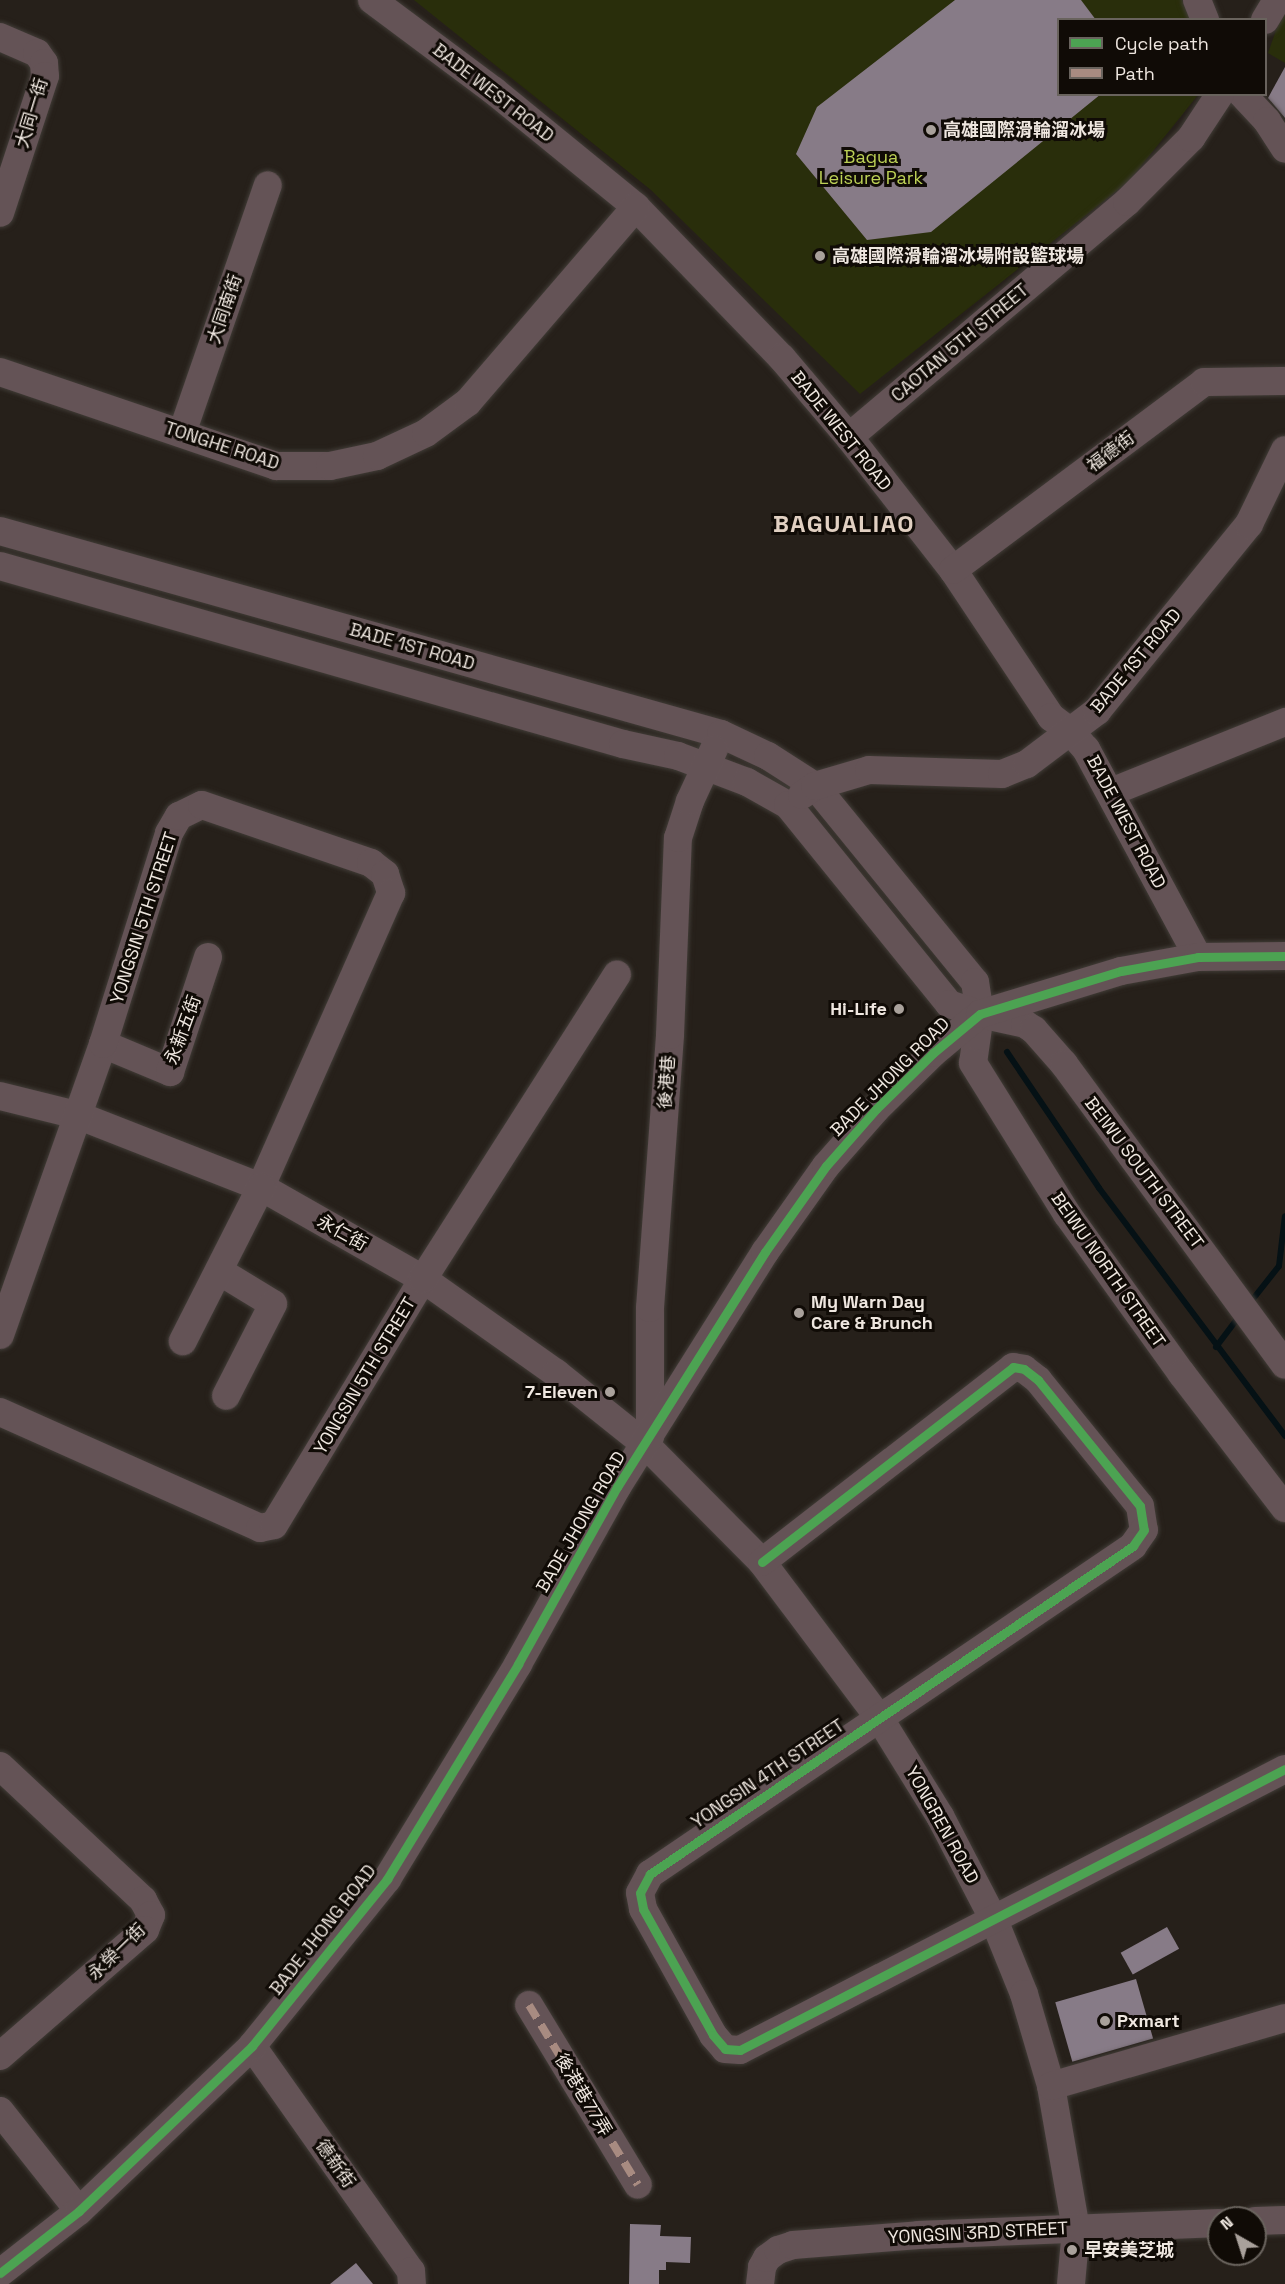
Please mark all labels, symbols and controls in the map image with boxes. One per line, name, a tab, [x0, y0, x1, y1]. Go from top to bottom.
legend	[1057, 18, 1267, 96]
text: Cycle path	[1115, 32, 1209, 55]
street label: BADE WEST ROAD	[428, 39, 558, 147]
text: Path	[1115, 62, 1155, 85]
street label: 大同一街	[11, 75, 53, 151]
place label: 高雄國際滑輪溜冰場	[943, 119, 1105, 141]
marker: 高雄國際滑輪溜冰場	[924, 123, 938, 137]
park label: Bagua Leisure Park	[819, 147, 923, 190]
place label: 高雄國際滑輪溜冰場附設籃球場	[832, 245, 1084, 267]
marker: 高雄國際滑輪溜冰場附設籃球場	[813, 249, 827, 263]
street label: 大同南街	[203, 271, 247, 347]
street label: CAOTAN 5TH STREET	[887, 279, 1033, 407]
street label: BADE WEST ROAD	[786, 367, 896, 495]
street label: TONGHE ROAD	[162, 417, 282, 475]
street label: 福德街	[1083, 427, 1139, 477]
district label: BAGUALIAO	[773, 510, 915, 538]
street label: BADE 1ST ROAD	[1086, 604, 1186, 718]
street label: BADE 1ST ROAD	[347, 619, 477, 675]
street label: BADE WEST ROAD	[1082, 752, 1170, 892]
street label: YONGSIN 5TH STREET	[106, 829, 182, 1007]
street label: 永新五街	[161, 992, 205, 1068]
place label: Hi-Life	[830, 998, 887, 1020]
marker: Hi-Life	[892, 1002, 906, 1016]
street label: BADE JHONG ROAD	[826, 1013, 954, 1141]
street label: 後港巷	[654, 1054, 680, 1110]
street label: BEIWU SOUTH STREET	[1080, 1093, 1208, 1253]
street label: BEIWU NORTH STREET	[1046, 1188, 1170, 1352]
street label: 永仁街	[313, 1210, 371, 1256]
place label: My Warn Day Care & Brunch	[811, 1292, 933, 1334]
street label: YONGSIN 5TH STREET	[310, 1294, 420, 1458]
marker: My Warn Day Care & Brunch	[792, 1306, 806, 1320]
place label: 7-Eleven	[525, 1381, 598, 1403]
marker: 7-Eleven	[603, 1385, 617, 1399]
street label: BADE JHONG ROAD	[532, 1448, 630, 1596]
street label: YONGSIN 4TH STREET	[687, 1715, 849, 1833]
street label: YONGREN ROAD	[901, 1763, 983, 1887]
street label: BADE JHONG ROAD	[265, 1861, 381, 1999]
street label: 永榮一街	[84, 1919, 150, 1985]
place label: Pxmart	[1117, 2010, 1180, 2032]
marker: Pxmart	[1098, 2014, 1112, 2028]
street label: 後港巷77弄	[550, 2050, 616, 2140]
street label: 德新街	[311, 2136, 359, 2192]
north arrow	[1207, 2206, 1267, 2266]
text: N	[1216, 2212, 1237, 2235]
street label: YONGSIN 3RD STREET	[887, 2217, 1069, 2249]
place label: 早安美芝城	[1084, 2239, 1174, 2261]
marker: 早安美芝城	[1065, 2243, 1079, 2257]

